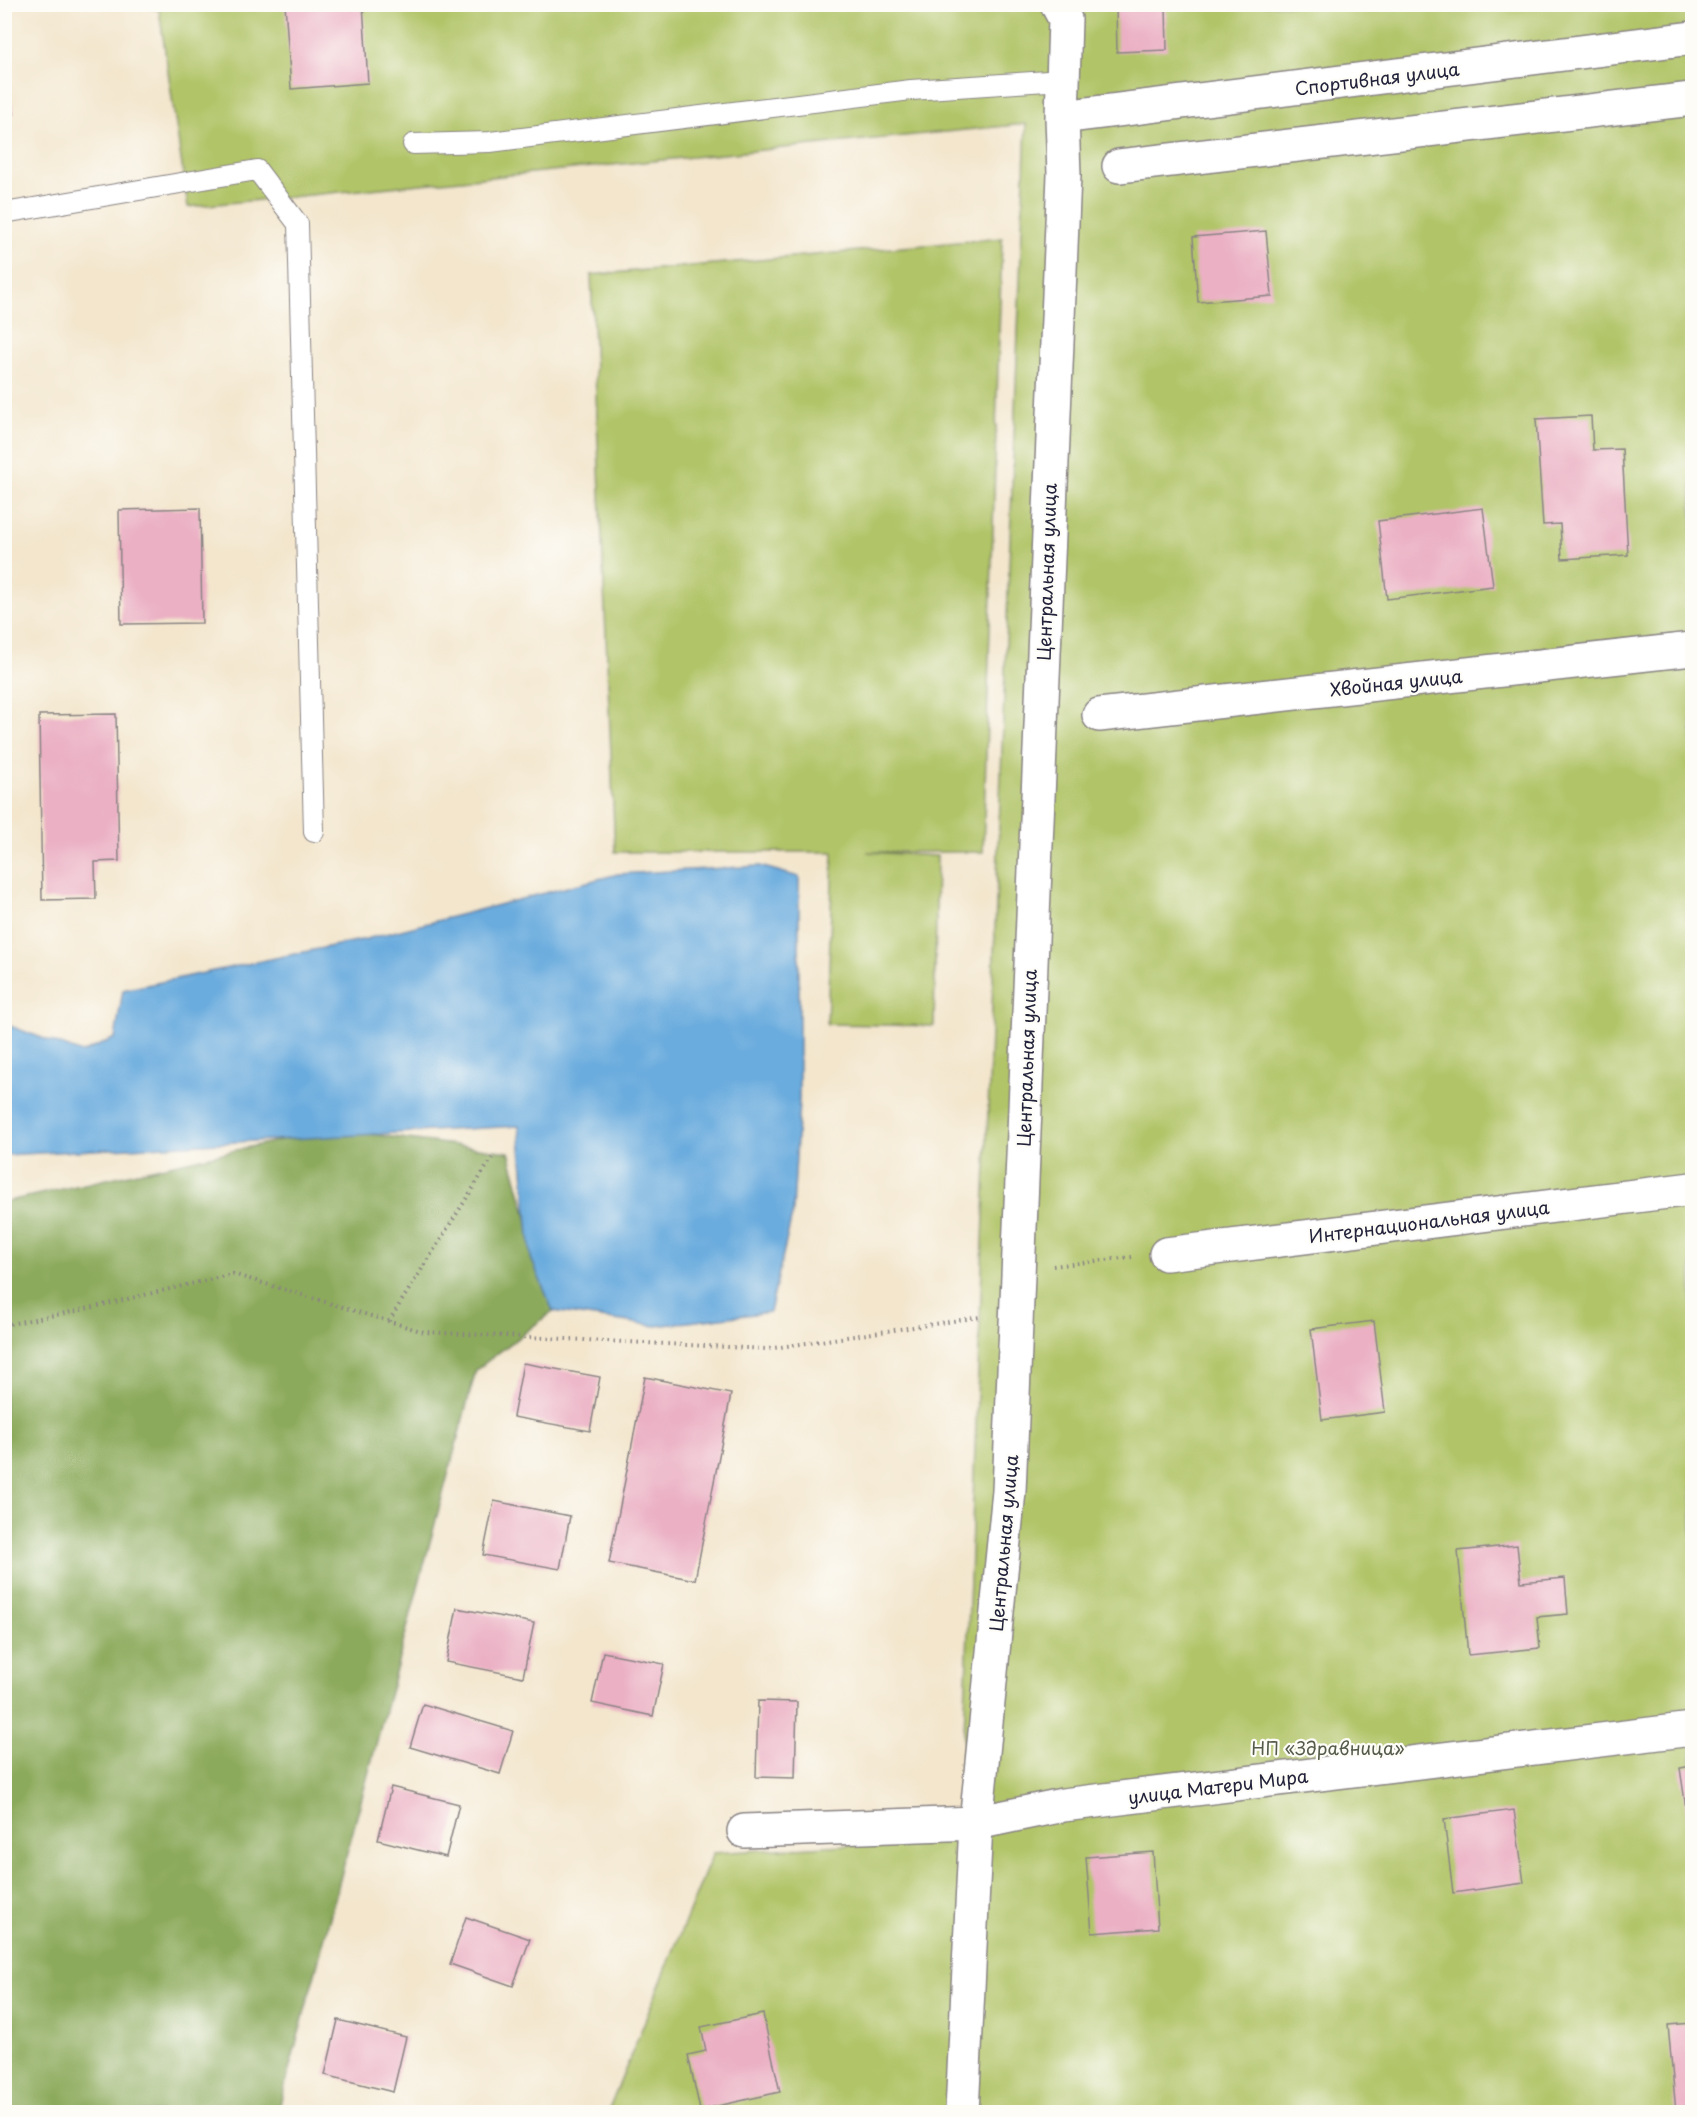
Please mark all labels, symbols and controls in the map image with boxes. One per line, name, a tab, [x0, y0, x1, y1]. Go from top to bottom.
street label: Спортивная улица	[1293, 54, 1461, 101]
street label: Центральная улица	[1029, 482, 1063, 661]
street label: Хвойная улица	[1328, 662, 1464, 702]
street label: Центральная улица	[1009, 968, 1043, 1147]
street label: Интернациональная улица	[1307, 1193, 1551, 1249]
street label: Центральная улица	[982, 1453, 1024, 1633]
park label: НП «Здравница»	[1251, 1734, 1405, 1761]
street label: улица Матери Мира	[1127, 1761, 1310, 1810]

